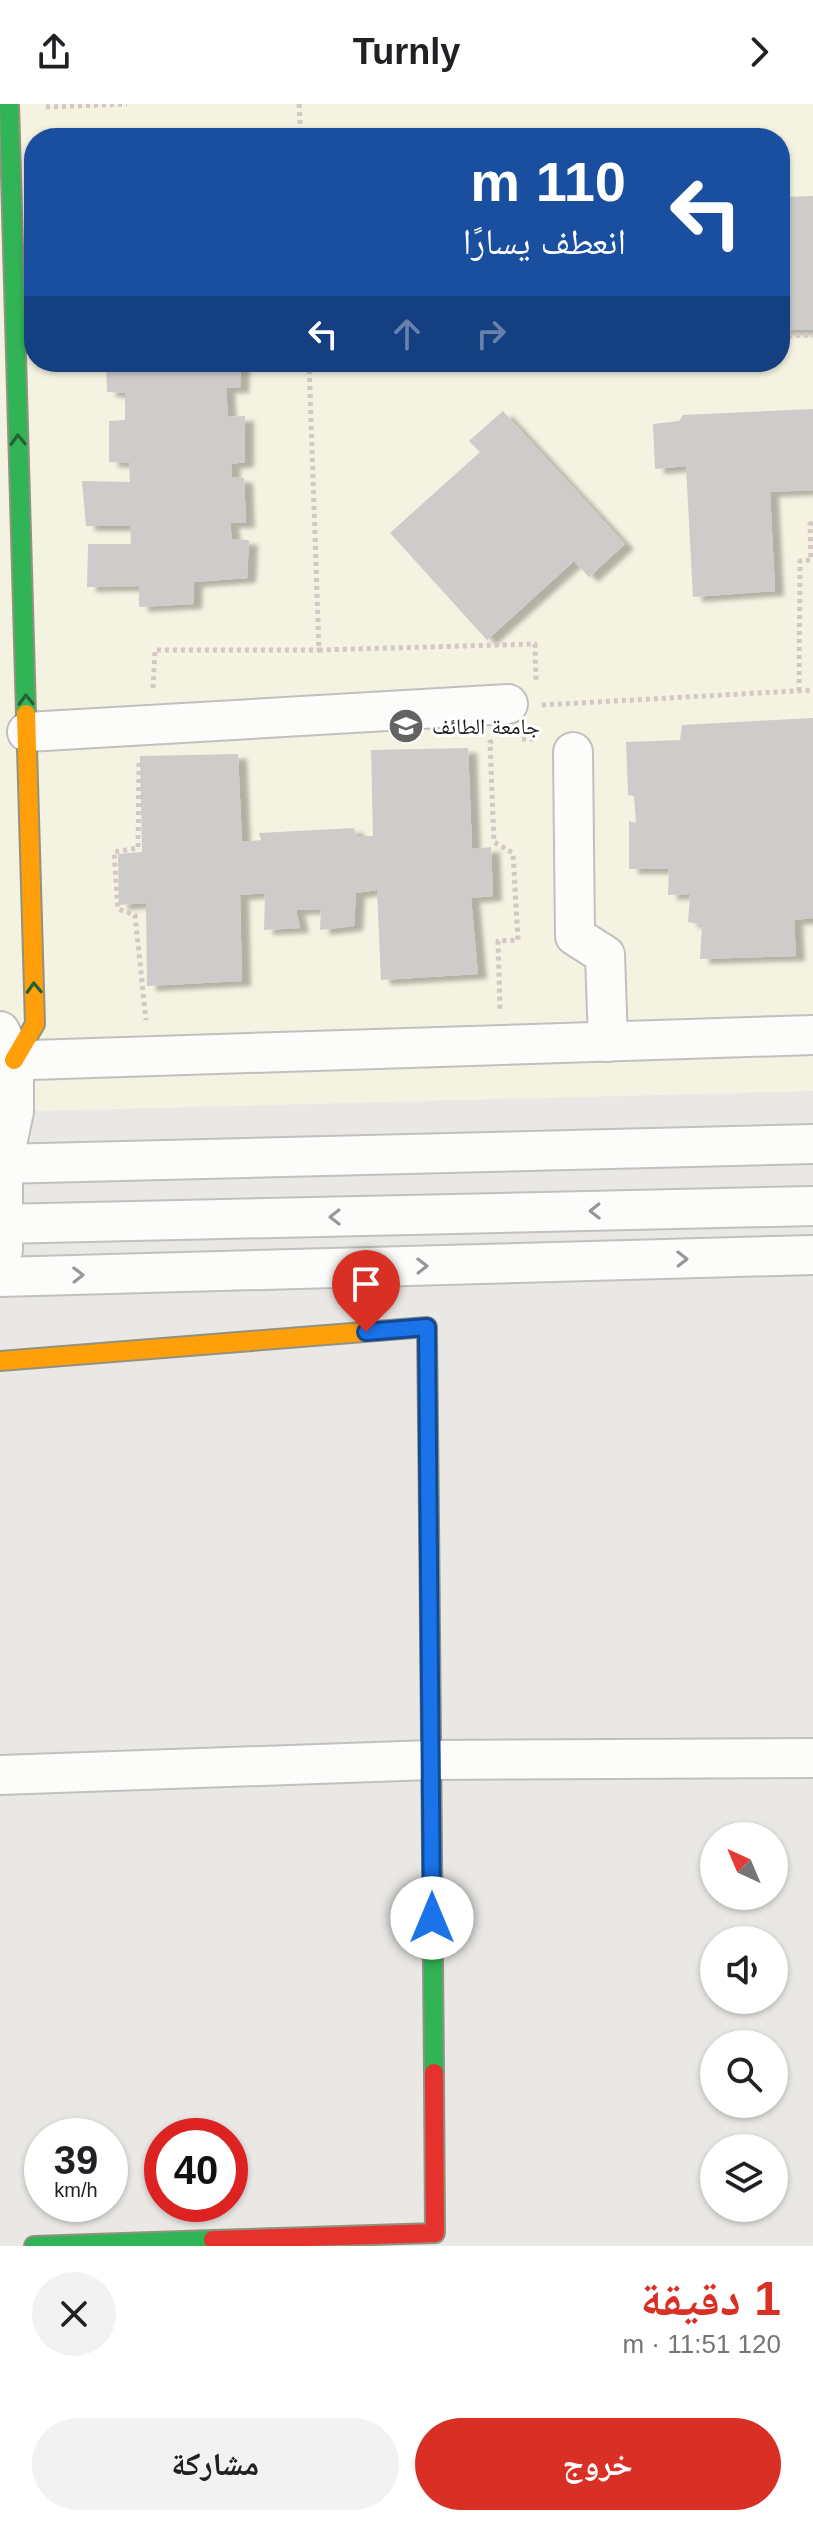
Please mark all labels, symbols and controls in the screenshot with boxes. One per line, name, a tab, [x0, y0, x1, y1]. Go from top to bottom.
icon: share	[32, 30, 76, 74]
icon: forward	[737, 30, 781, 74]
text: Turnly	[353, 31, 460, 72]
text: 110 m	[470, 150, 626, 213]
icon: left	[654, 160, 758, 264]
text: انعطف يسارًا	[463, 221, 626, 262]
icon: left	[301, 312, 345, 356]
icon: ahead	[385, 312, 429, 356]
icon: right	[469, 312, 513, 356]
one-way arrow	[10, 433, 27, 446]
one-way arrow	[17, 693, 34, 706]
school or university icon: جامعة الطائف	[387, 707, 425, 745]
place label: جامعة الطائف	[432, 714, 540, 739]
one-way arrow	[25, 981, 42, 994]
one-way arrow	[588, 1202, 601, 1219]
one-way arrow	[328, 1208, 341, 1225]
pin	[332, 1250, 400, 1332]
one-way arrow	[676, 1250, 689, 1267]
one-way arrow	[416, 1257, 429, 1274]
icon: arrive	[344, 1262, 388, 1306]
one-way arrow	[72, 1266, 85, 1283]
north arrow	[700, 1822, 788, 1910]
map controls	[700, 1822, 788, 2222]
position arrow	[390, 1876, 474, 1960]
button: sound	[700, 1926, 788, 2014]
button: search	[700, 2030, 788, 2118]
speed limit sign: 40	[144, 2118, 248, 2222]
button: layers	[700, 2134, 788, 2222]
text: 39	[54, 2138, 98, 2182]
text: km/h	[54, 2179, 98, 2201]
button: close	[32, 2272, 116, 2356]
text: 1 دقيقة	[640, 2272, 781, 2325]
text: 120 m · 11:51	[622, 2329, 781, 2359]
button: مشاركة	[32, 2418, 399, 2510]
button: خروج	[415, 2418, 781, 2510]

